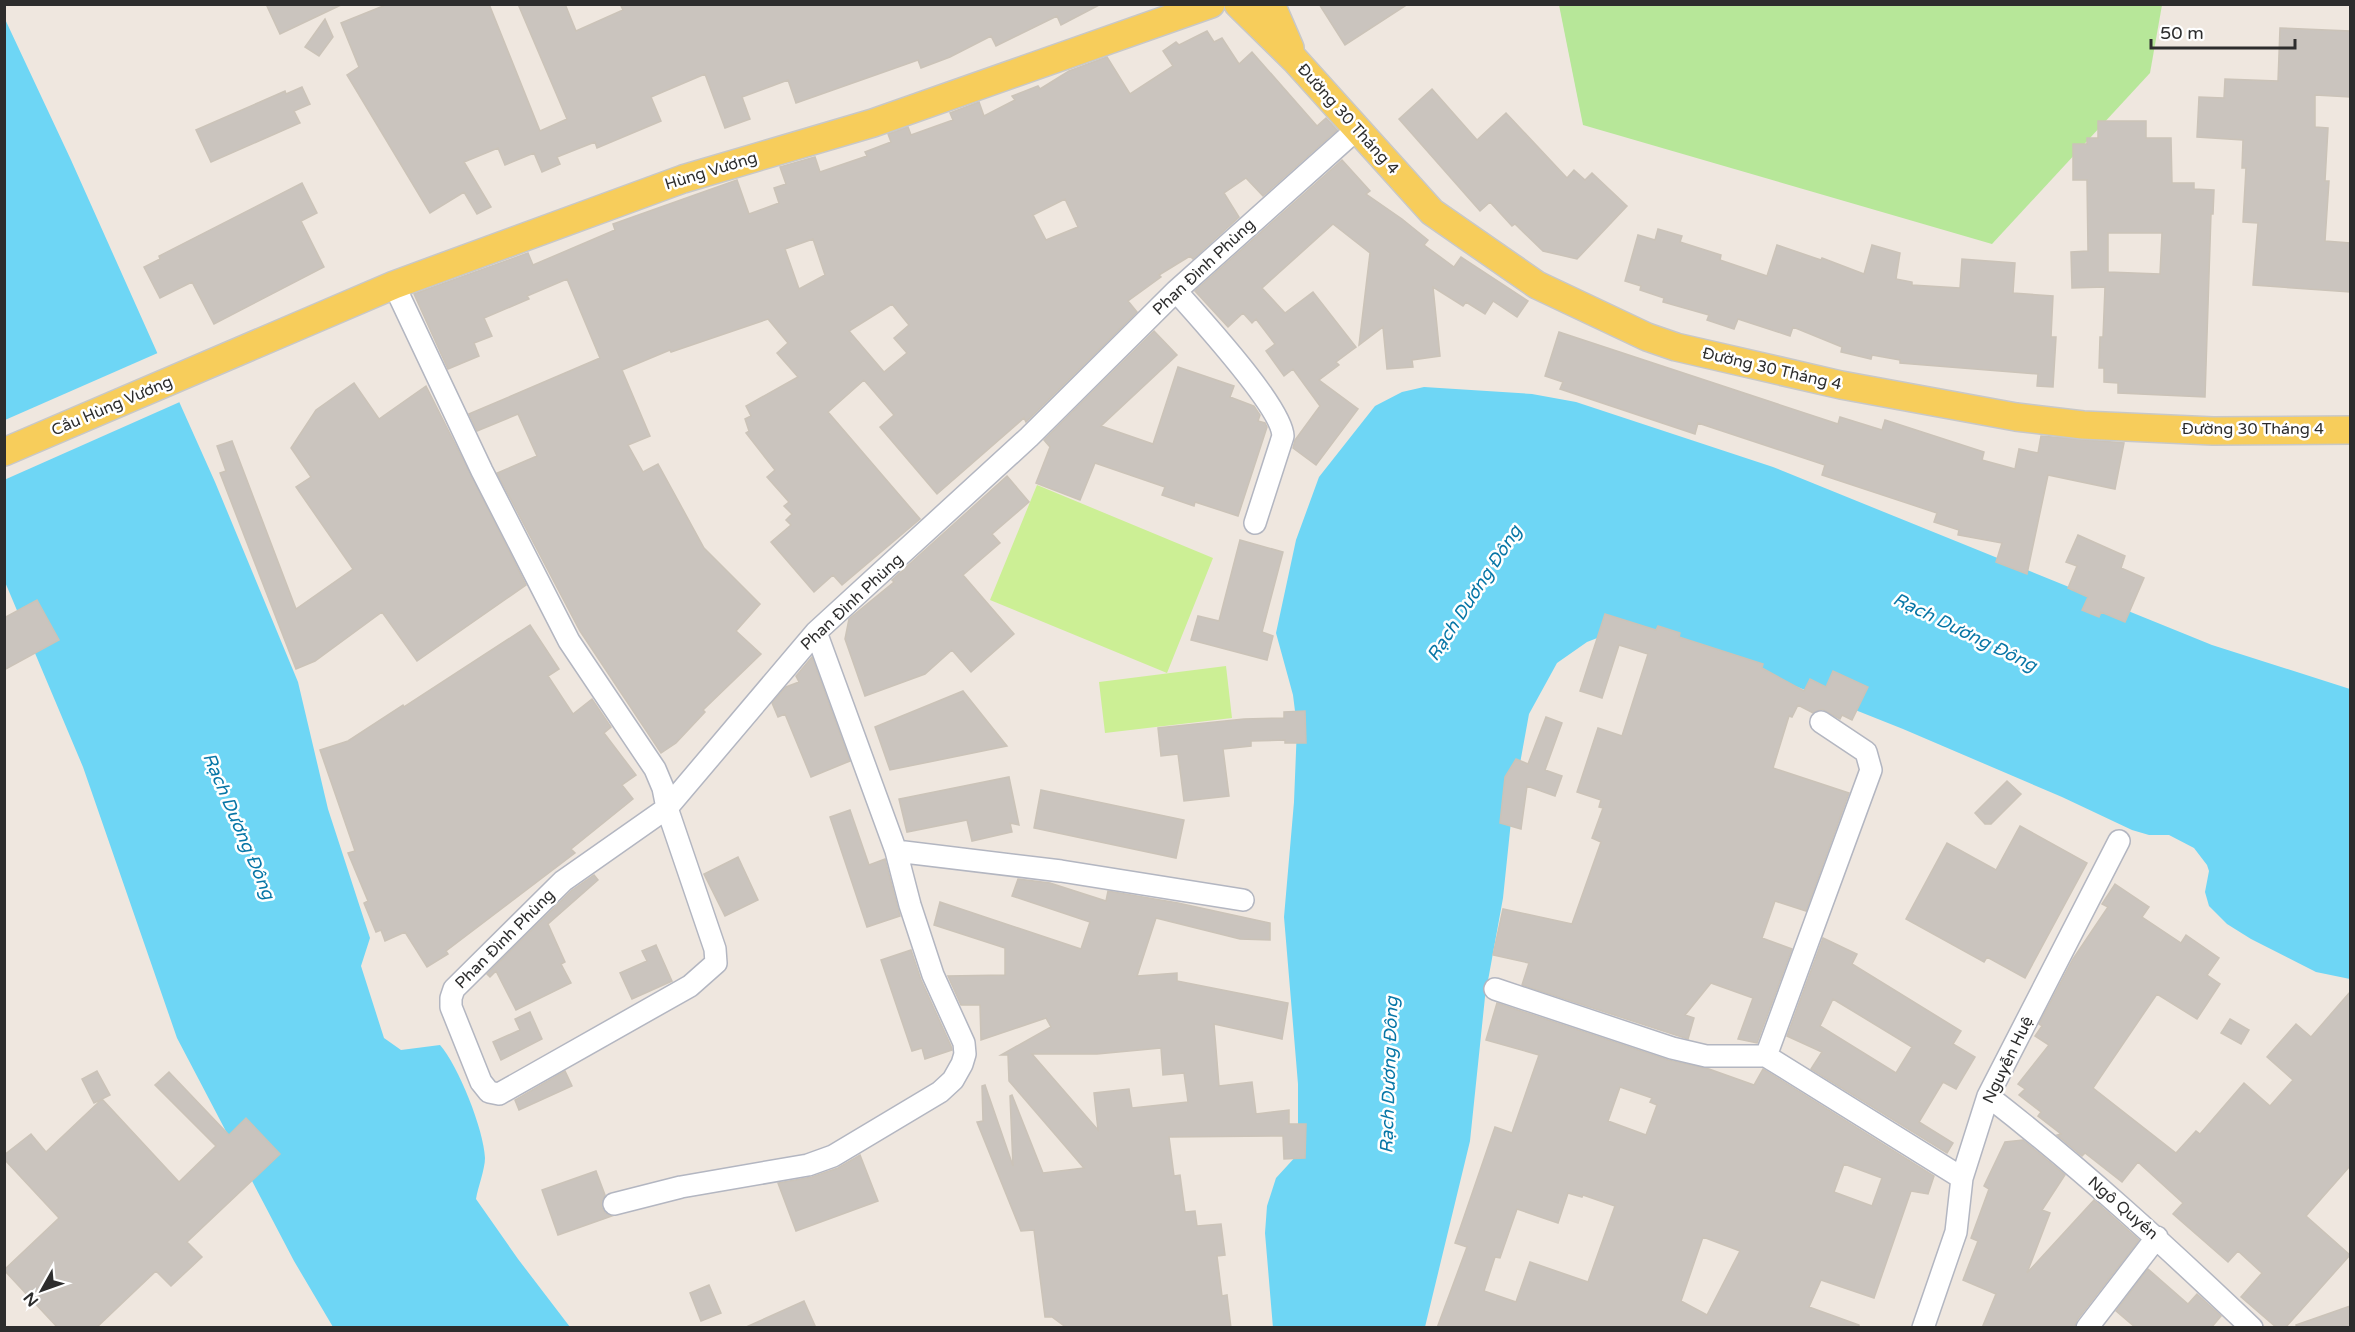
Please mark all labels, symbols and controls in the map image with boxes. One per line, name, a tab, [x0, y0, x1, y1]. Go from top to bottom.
scale bar	[2151, 12, 2295, 50]
text: 50 m	[2160, 22, 2204, 44]
street label: Đường 30 Tháng 4	[1293, 59, 1403, 179]
street label: Hùng Vương	[662, 147, 760, 195]
street label: Phan Đình Phùng	[1149, 214, 1259, 320]
street label: Đường 30 Tháng 4	[1700, 343, 1844, 395]
street label: Cầu Hùng Vương	[48, 371, 176, 441]
street label: Đường 30 Tháng 4	[2182, 419, 2324, 439]
water label: Rạch Dương Đông	[1422, 520, 1527, 665]
street label: Phan Đình Phùng	[797, 549, 907, 655]
water label: Rạch Dương Đông	[1890, 588, 2042, 677]
water label: Rạch Dương Đông	[198, 749, 280, 904]
street label: Phan Đình Phùng	[451, 885, 559, 993]
water label: Rạch Dương Đông	[1375, 994, 1403, 1154]
street label: Nguyễn Huệ	[1978, 1013, 2038, 1107]
street label: Ngô Quyền	[2084, 1172, 2162, 1244]
north arrow	[12, 1260, 72, 1320]
text: N	[19, 1288, 43, 1310]

